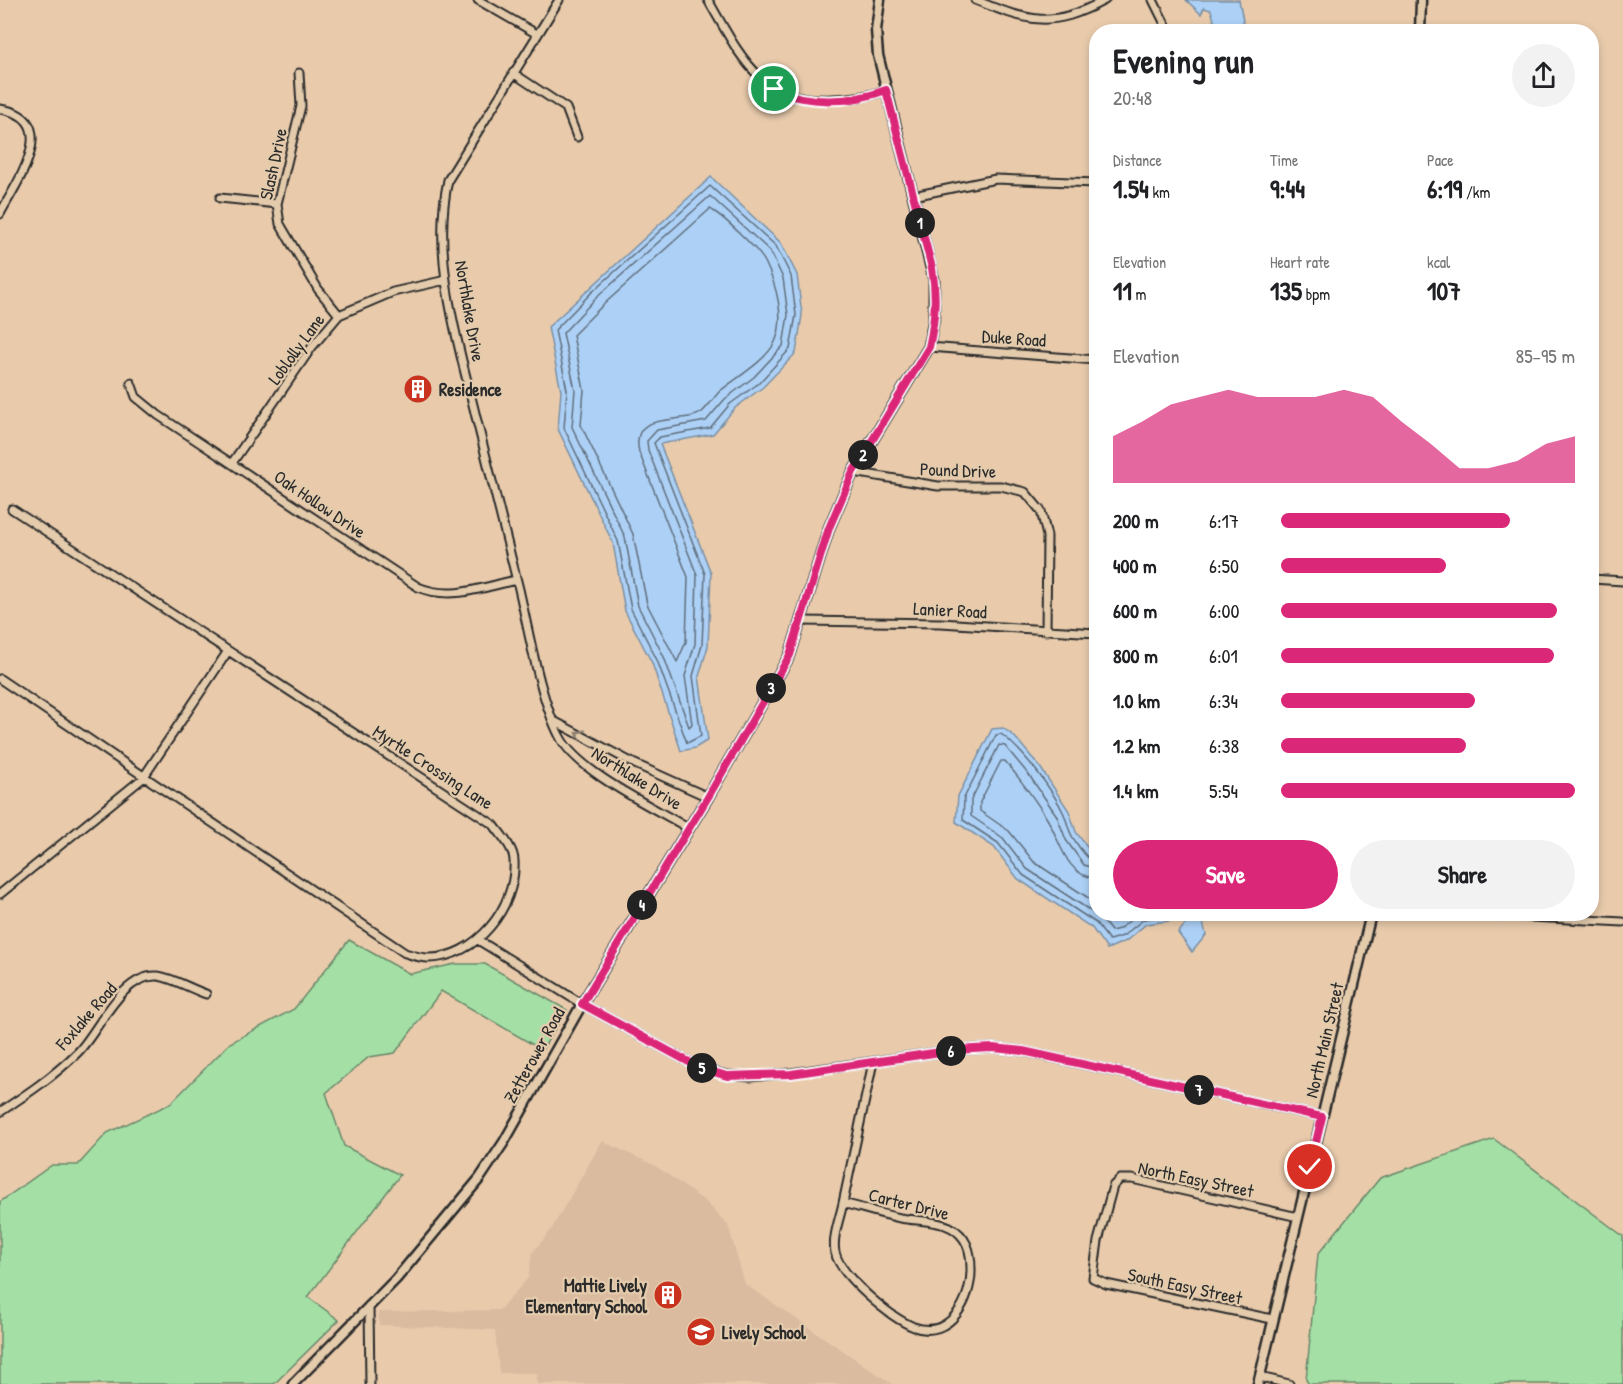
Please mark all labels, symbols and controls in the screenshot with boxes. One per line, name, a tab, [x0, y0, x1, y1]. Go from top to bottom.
text: Evening run	[1113, 39, 1254, 83]
button: share	[1512, 44, 1575, 107]
pin	[748, 63, 799, 114]
icon: arrive	[757, 72, 790, 105]
text: 20:48	[1113, 84, 1152, 111]
street label: Slash Drive	[253, 126, 293, 202]
text: Distance	[1113, 149, 1162, 171]
text: Time	[1270, 149, 1298, 171]
text: Pace	[1427, 149, 1454, 171]
text: 1.54	[1113, 171, 1149, 206]
text: 9:44	[1270, 171, 1305, 206]
text: 6:19	[1427, 171, 1462, 206]
text: km	[1149, 181, 1170, 203]
text: /km	[1462, 181, 1490, 203]
pin: 1	[905, 208, 935, 238]
text: 1	[917, 212, 923, 234]
text: Elevation	[1113, 251, 1166, 273]
text: Heart rate	[1270, 251, 1330, 273]
text: kcal	[1427, 251, 1450, 273]
street label: Northlake Drive	[449, 259, 491, 363]
text: 11	[1113, 273, 1132, 308]
text: 135	[1270, 273, 1302, 308]
text: 107	[1427, 273, 1461, 308]
text: m	[1132, 283, 1146, 305]
text: bpm	[1302, 283, 1330, 305]
street label: Loblolly Lane	[262, 308, 330, 390]
street label: Duke Road	[981, 323, 1047, 353]
text: Elevation	[1113, 342, 1179, 369]
text: 85–95 m	[1515, 342, 1575, 369]
building icon: Residence	[402, 373, 434, 405]
place label: Residence	[439, 377, 503, 402]
pin: 2	[848, 440, 878, 470]
text: 2	[859, 444, 867, 466]
street label: Pound Drive	[919, 456, 997, 484]
street label: Oak Hollow Drive	[269, 464, 371, 544]
text: 200 m	[1113, 507, 1158, 534]
text: 6:17	[1209, 507, 1239, 534]
text: 400 m	[1113, 552, 1157, 579]
text: 6:50	[1209, 552, 1239, 579]
street label: Lanier Road	[913, 596, 987, 624]
text: 600 m	[1113, 597, 1157, 624]
text: 6:00	[1209, 597, 1240, 624]
text: 800 m	[1113, 642, 1158, 669]
text: 6:01	[1209, 642, 1238, 669]
pin: 3	[756, 673, 786, 703]
text: 3	[767, 677, 775, 699]
text: 1.0 km	[1113, 687, 1160, 714]
text: 6:34	[1209, 687, 1238, 714]
street label: Myrtle Crossing Lane	[368, 719, 498, 815]
one-way arrow	[576, 730, 586, 741]
text: 1.2 km	[1113, 732, 1160, 759]
text: 6:38	[1209, 732, 1239, 759]
street label: Northlake Drive	[587, 740, 687, 816]
text: 1.4 km	[1113, 777, 1159, 804]
text: 5:54	[1209, 777, 1238, 804]
button: Save	[1113, 840, 1338, 909]
button: Share	[1350, 840, 1575, 909]
pin: 4	[627, 890, 657, 920]
text: 4	[639, 894, 645, 916]
street label: Foxlake Road	[49, 977, 122, 1056]
street label: North Main Street	[1299, 979, 1350, 1100]
street label: Zetterower Road	[497, 1003, 571, 1107]
pin: 6	[936, 1036, 966, 1066]
text: 6	[948, 1040, 954, 1062]
pin: 5	[687, 1053, 717, 1083]
text: 5	[699, 1057, 705, 1079]
pin: 7	[1184, 1075, 1214, 1105]
text: 7	[1195, 1079, 1203, 1101]
pin	[1284, 1141, 1335, 1192]
icon: check	[1293, 1150, 1326, 1183]
street label: North Easy Street	[1136, 1155, 1257, 1204]
street label: Carter Drive	[866, 1182, 952, 1226]
street label: South Easy Street	[1126, 1262, 1245, 1310]
place label: Mattie Lively Elementary School	[526, 1273, 648, 1320]
building icon: Mattie Lively Elementary School	[652, 1279, 684, 1311]
school or university icon: Lively School	[685, 1316, 717, 1348]
place label: Lively School	[722, 1320, 807, 1346]

